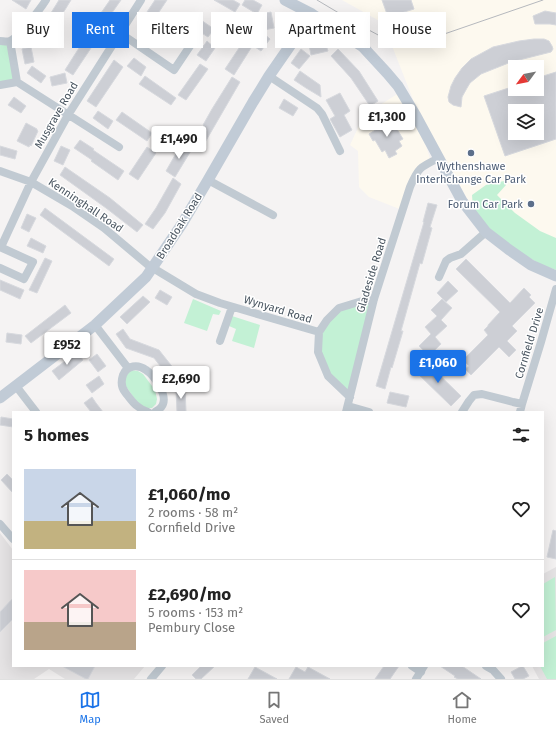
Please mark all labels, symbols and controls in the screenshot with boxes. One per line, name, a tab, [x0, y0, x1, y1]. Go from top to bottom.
chip: Buy	[12, 12, 64, 48]
chip: Rent	[72, 12, 129, 48]
chip: Filters	[137, 12, 203, 48]
chip: New	[211, 12, 267, 48]
chip: Apartment	[275, 12, 370, 48]
chip: House	[378, 12, 446, 48]
north arrow	[508, 60, 544, 96]
map controls	[508, 60, 544, 140]
street label: Musgrave Road	[32, 79, 81, 151]
pin: £1,300	[354, 104, 420, 138]
button: layers	[508, 104, 544, 140]
text: £1,300	[368, 109, 406, 124]
pin: £1,490	[146, 126, 212, 160]
text: £1,490	[160, 131, 198, 146]
marker: Wythenshawe Interhchange Car Park	[466, 148, 476, 158]
place label: Wythenshawe Interhchange Car Park	[416, 160, 526, 186]
street label: Kenninghall Road	[46, 176, 126, 235]
street label: Broadoak Road	[154, 191, 205, 262]
place label: Forum Car Park	[448, 198, 523, 211]
marker: Forum Car Park	[526, 199, 536, 209]
street label: Gladeside Road	[354, 236, 389, 314]
street label: Wynyard Road	[242, 293, 314, 326]
street label: Cornfield Drive	[512, 306, 546, 380]
pin: £952	[43, 332, 91, 366]
text: £952	[53, 337, 81, 352]
pin: £1,060	[405, 350, 471, 384]
text: £1,060	[419, 355, 457, 370]
pin: £2,690	[148, 366, 214, 400]
text: £2,690	[162, 371, 200, 386]
icon: filters	[510, 424, 532, 446]
text: 5 homes	[24, 425, 89, 446]
text: £1,060/mo	[148, 484, 230, 505]
icon: home	[56, 485, 104, 533]
icon: heart	[510, 498, 532, 520]
text: 2 rooms · 58 m²	[148, 505, 238, 520]
text: Cornfield Drive	[148, 520, 235, 535]
text: £2,690/mo	[148, 584, 231, 605]
icon: home	[56, 586, 104, 634]
icon: heart	[510, 599, 532, 621]
text: 5 rooms · 153 m²	[148, 605, 243, 620]
text: Pembury Close	[148, 620, 235, 635]
tab: Map	[79, 689, 101, 726]
tab: Saved	[259, 689, 289, 726]
tab: Home	[448, 689, 477, 726]

